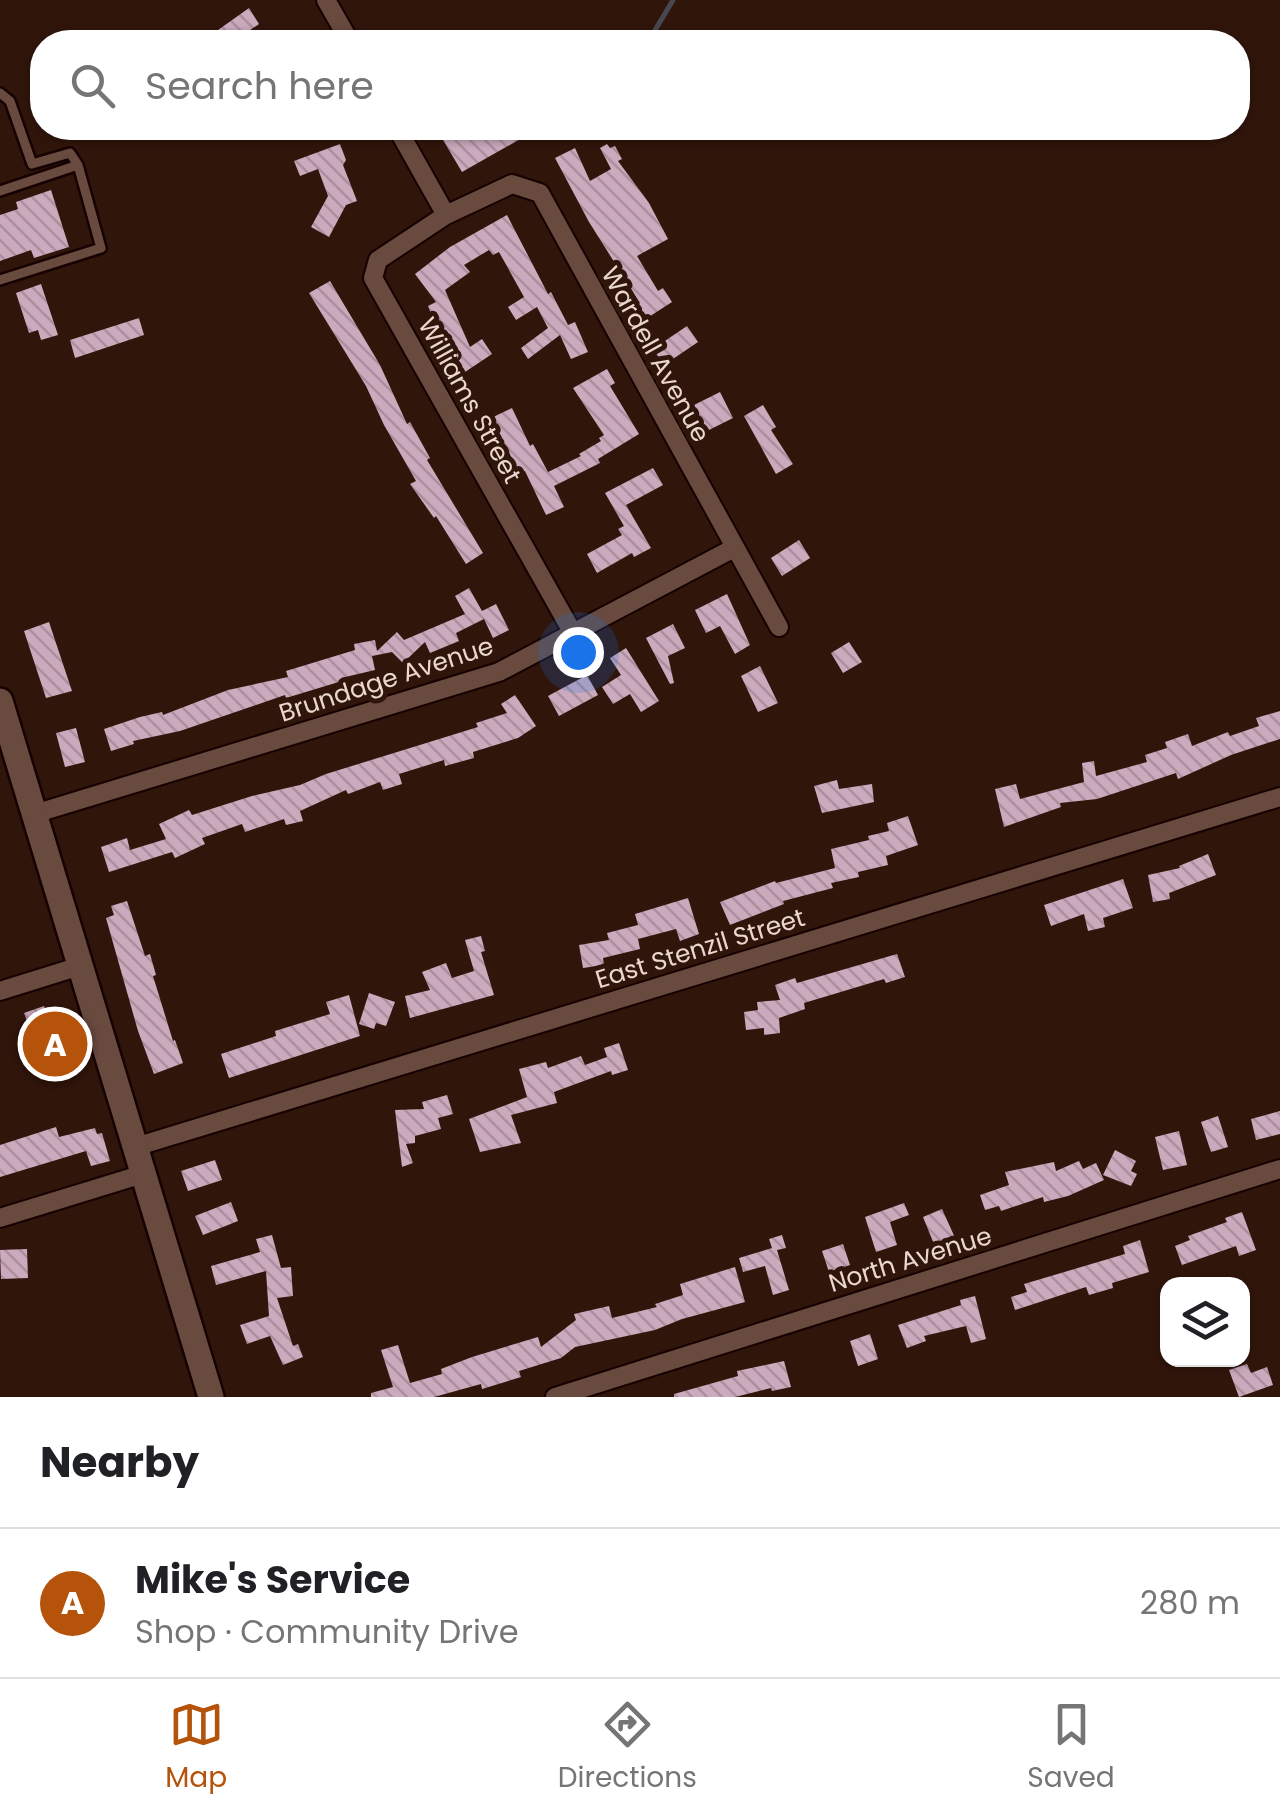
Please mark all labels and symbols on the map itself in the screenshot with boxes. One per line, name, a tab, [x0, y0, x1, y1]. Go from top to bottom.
street label: Wardell Avenue	[593, 260, 718, 448]
street label: Williams Street	[410, 311, 530, 489]
your location	[553, 627, 604, 678]
street label: Brundage Avenue	[275, 628, 498, 731]
street label: East Stenzil Street	[591, 900, 809, 997]
pin: A	[22, 1006, 88, 1082]
street label: North Avenue	[824, 1218, 996, 1301]

